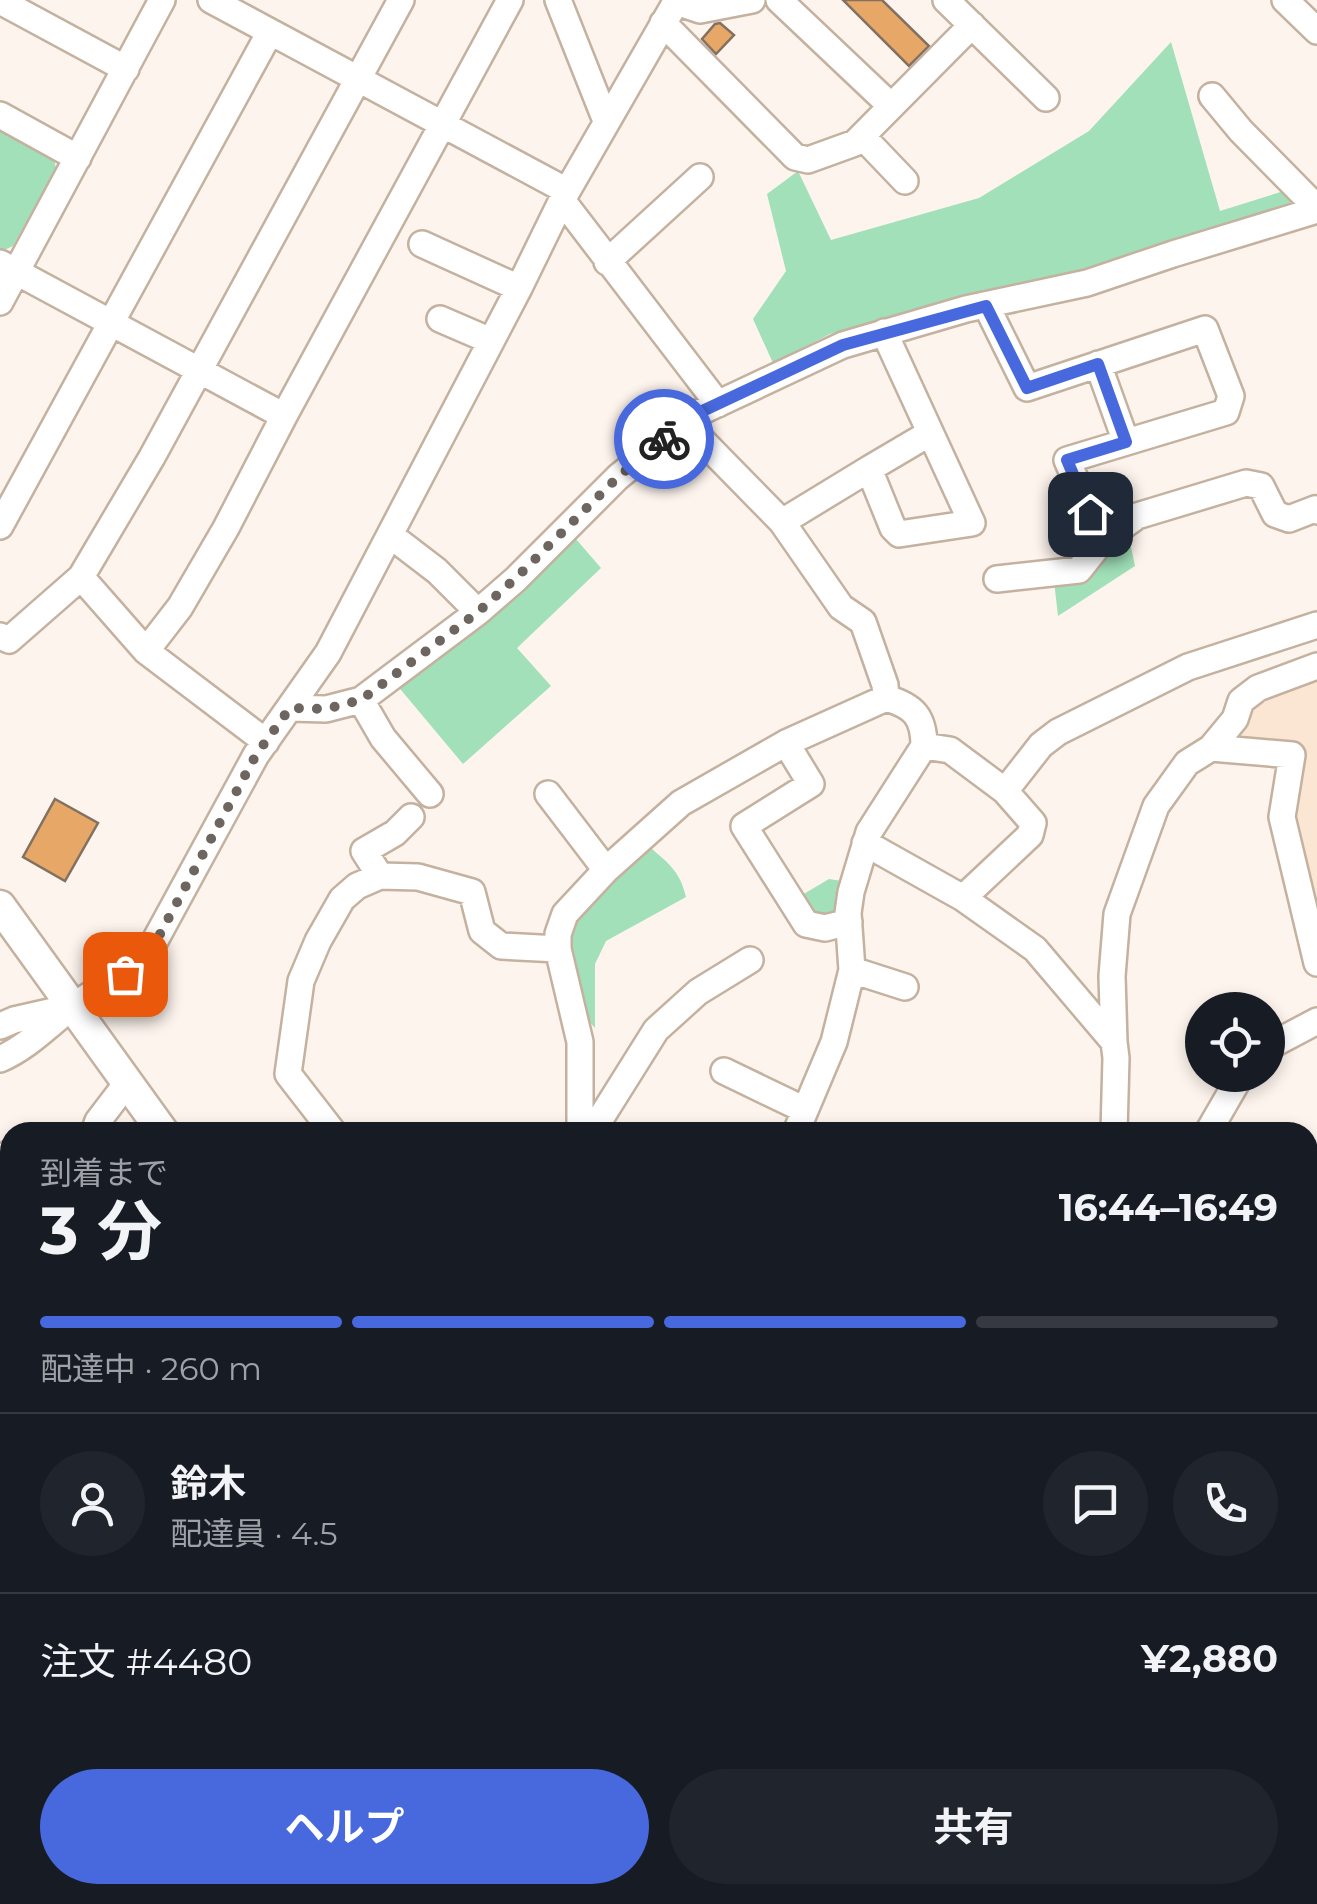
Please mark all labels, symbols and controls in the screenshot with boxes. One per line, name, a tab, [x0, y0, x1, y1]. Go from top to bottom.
courier	[614, 389, 714, 489]
icon: bike	[637, 412, 692, 467]
pin	[1048, 472, 1133, 557]
icon: home	[1063, 487, 1118, 542]
pin	[83, 932, 168, 1017]
icon: bag	[98, 947, 153, 1002]
map controls	[1185, 992, 1285, 1092]
button: locate	[1185, 992, 1285, 1092]
text: 到着まで	[40, 1153, 168, 1192]
text: 16:44–16:49	[1059, 1184, 1278, 1231]
text: 3 分	[40, 1191, 162, 1270]
text: 配達中 · 260 m	[40, 1349, 262, 1388]
button: person	[40, 1451, 145, 1556]
button: chat	[1043, 1451, 1148, 1556]
button: phone	[1173, 1451, 1278, 1556]
text: 鈴木	[170, 1460, 246, 1507]
text: 配達員 · 4.5	[170, 1514, 338, 1553]
text: ¥2,880	[1141, 1635, 1278, 1682]
text: 注文 #4480	[40, 1638, 252, 1685]
button: ヘルプ	[40, 1769, 649, 1884]
button: 共有	[669, 1769, 1278, 1884]

